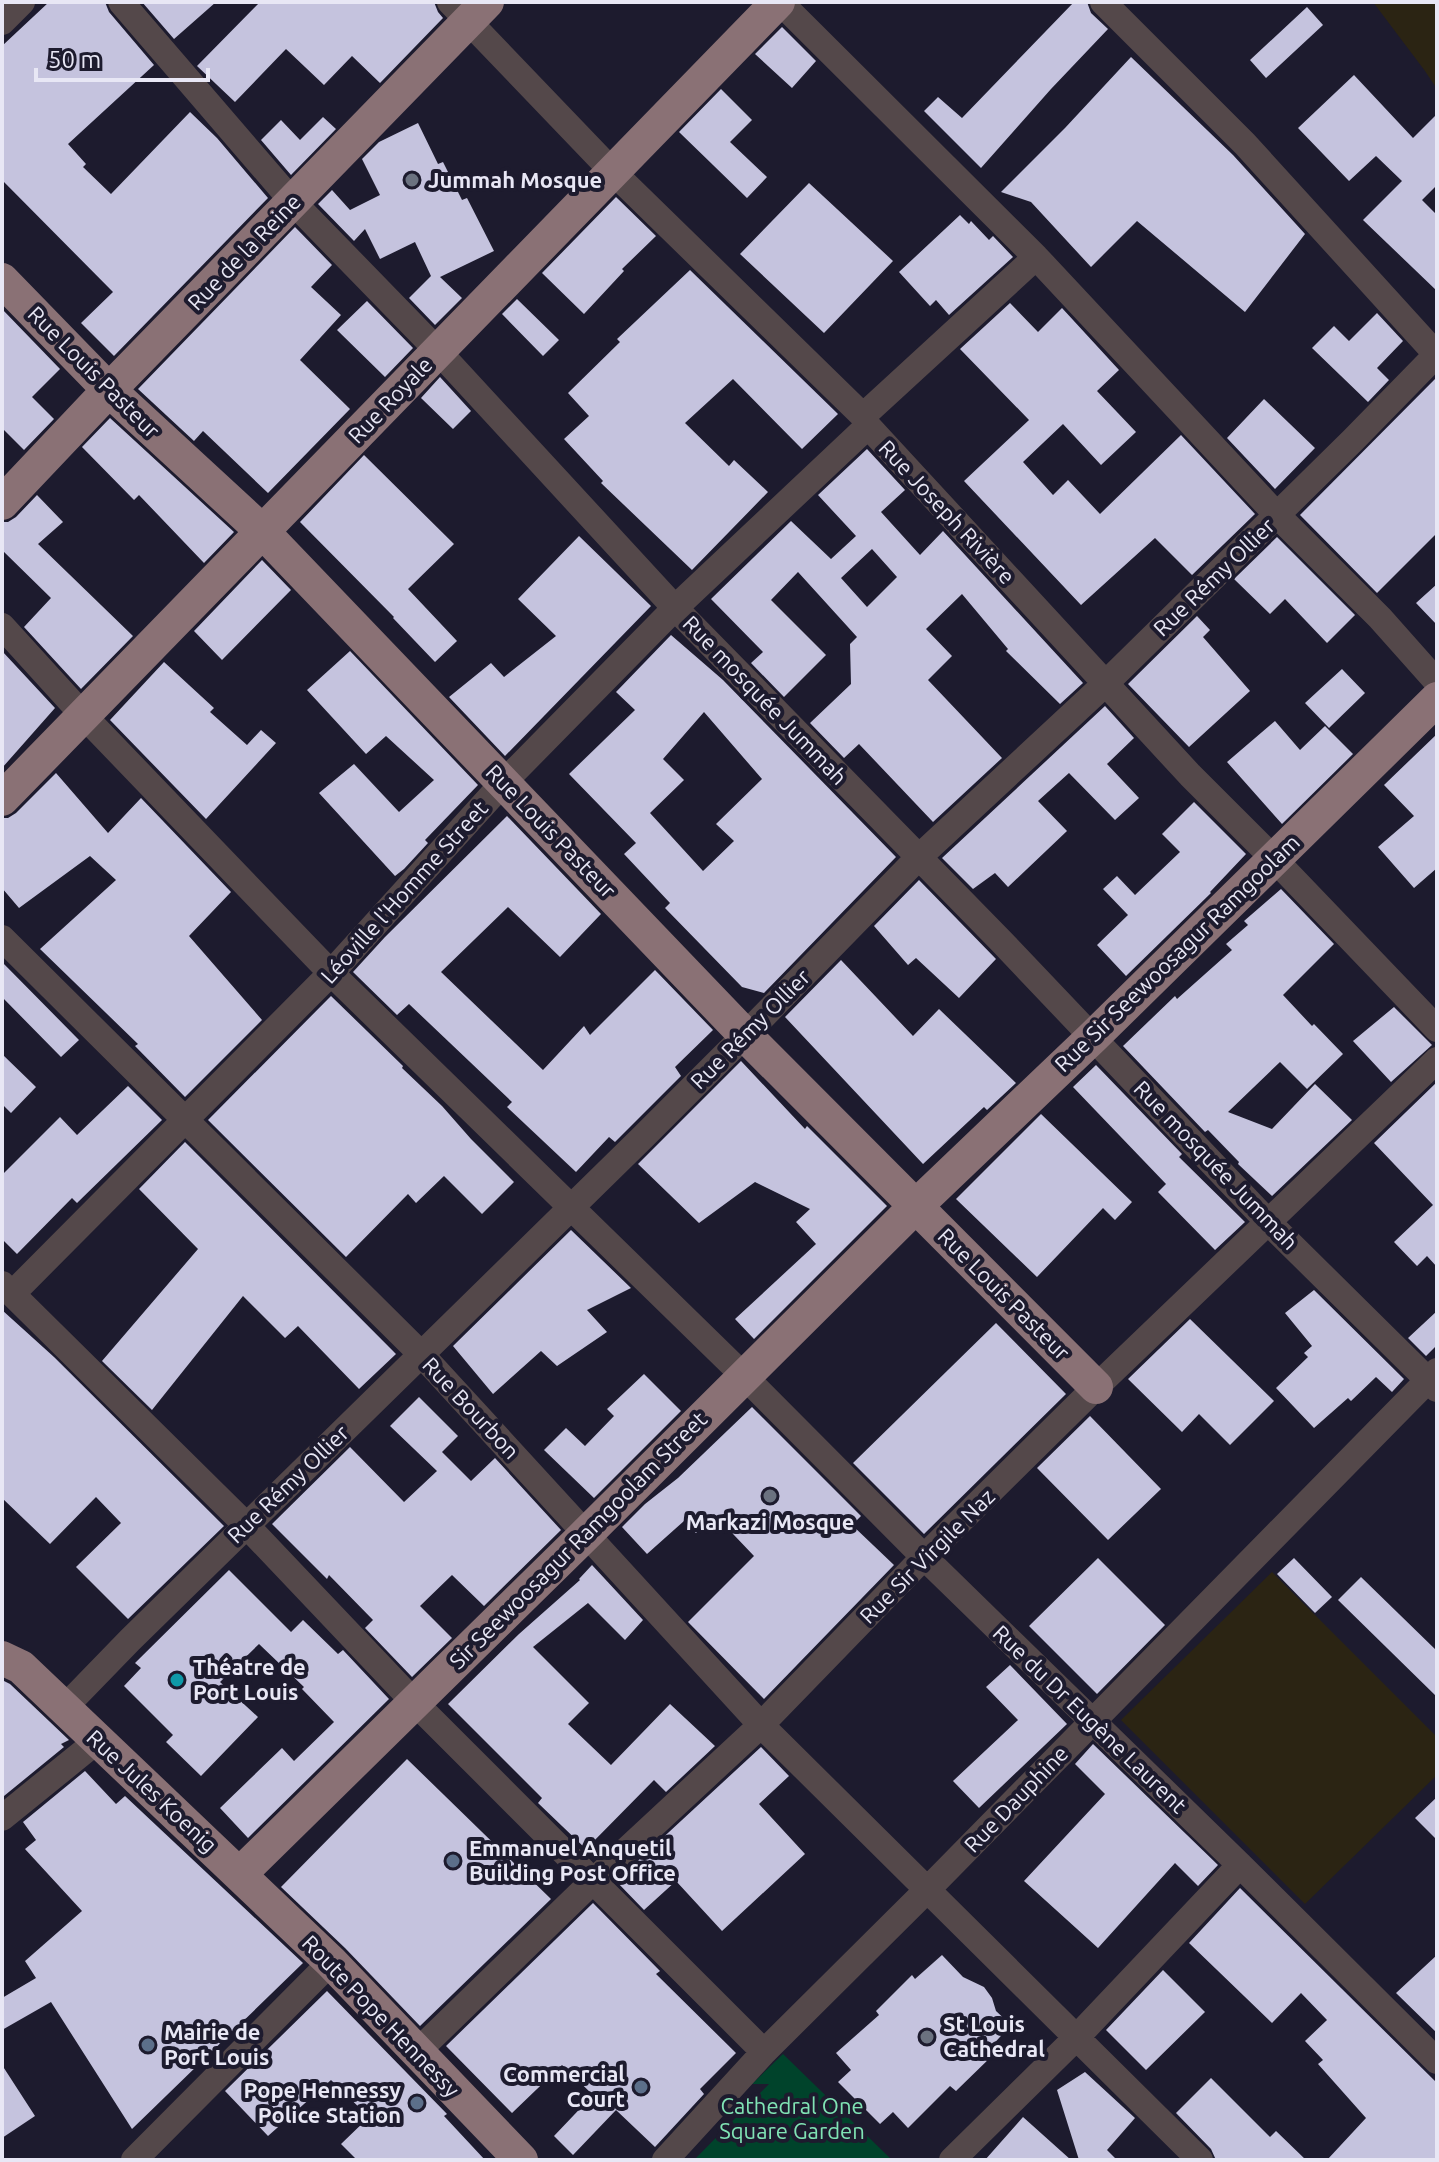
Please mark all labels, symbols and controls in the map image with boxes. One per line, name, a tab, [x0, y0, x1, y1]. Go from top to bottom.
scale bar	[36, 32, 208, 82]
text: 50 m	[48, 46, 101, 73]
place label: Jummah Mosque	[428, 167, 602, 192]
marker: Jummah Mosque	[403, 171, 421, 189]
street label: Rue de la Reine	[182, 188, 305, 315]
street label: Rue Louis Pasteur	[23, 301, 166, 443]
street label: Rue Royale	[343, 351, 437, 448]
street label: Rue Joseph Rivière	[874, 435, 1020, 589]
street label: Rue Rémy Ollier	[1148, 512, 1280, 641]
street label: Rue mosquée Jummah	[678, 610, 852, 789]
street label: Rue Louis Pasteur	[481, 759, 622, 903]
street label: Léoville l'Homme Street	[315, 795, 492, 988]
street label: Rue Sir Seewoosagur Ramgoolam	[1049, 829, 1304, 1076]
street label: Rue Rémy Ollier	[685, 963, 815, 1093]
street label: Rue mosquée Jummah	[1129, 1075, 1303, 1254]
street label: Rue Louis Pasteur	[933, 1223, 1076, 1365]
street label: Rue Bourbon	[418, 1352, 525, 1464]
street label: Sir Seewoosagur Ramgoolam Street	[444, 1406, 712, 1673]
street label: Rue Rémy Ollier	[222, 1419, 354, 1548]
street label: Rue Sir Virgile Naz	[854, 1483, 999, 1628]
marker: Markazi Mosque	[761, 1487, 779, 1505]
place label: Markazi Mosque	[686, 1509, 854, 1534]
street label: Rue du Dr Eugène Laurent	[989, 1620, 1192, 1818]
place label: Théatre de Port Louis	[193, 1654, 306, 1704]
marker: Théatre de Port Louis	[168, 1671, 186, 1689]
street label: Rue Jules Koenig	[82, 1724, 222, 1857]
street label: Rue Dauphine	[959, 1740, 1073, 1857]
place label: Emmanuel Anquetil Building Post Office	[469, 1835, 676, 1885]
marker: Emmanuel Anquetil Building Post Office	[444, 1852, 462, 1870]
street label: Route Pope Hennessy	[298, 1930, 465, 2102]
place label: St Louis Cathedral	[943, 2011, 1045, 2061]
place label: Mairie de Port Louis	[164, 2019, 269, 2069]
marker: St Louis Cathedral	[918, 2028, 936, 2046]
marker: Mairie de Port Louis	[139, 2036, 157, 2054]
place label: Commercial Court	[503, 2061, 625, 2111]
place label: Pope Hennessy Police Station	[244, 2077, 401, 2127]
marker: Commercial Court	[632, 2078, 650, 2096]
park label: Cathedral One Square Garden	[719, 2093, 865, 2143]
marker: Pope Hennessy Police Station	[408, 2094, 426, 2112]

